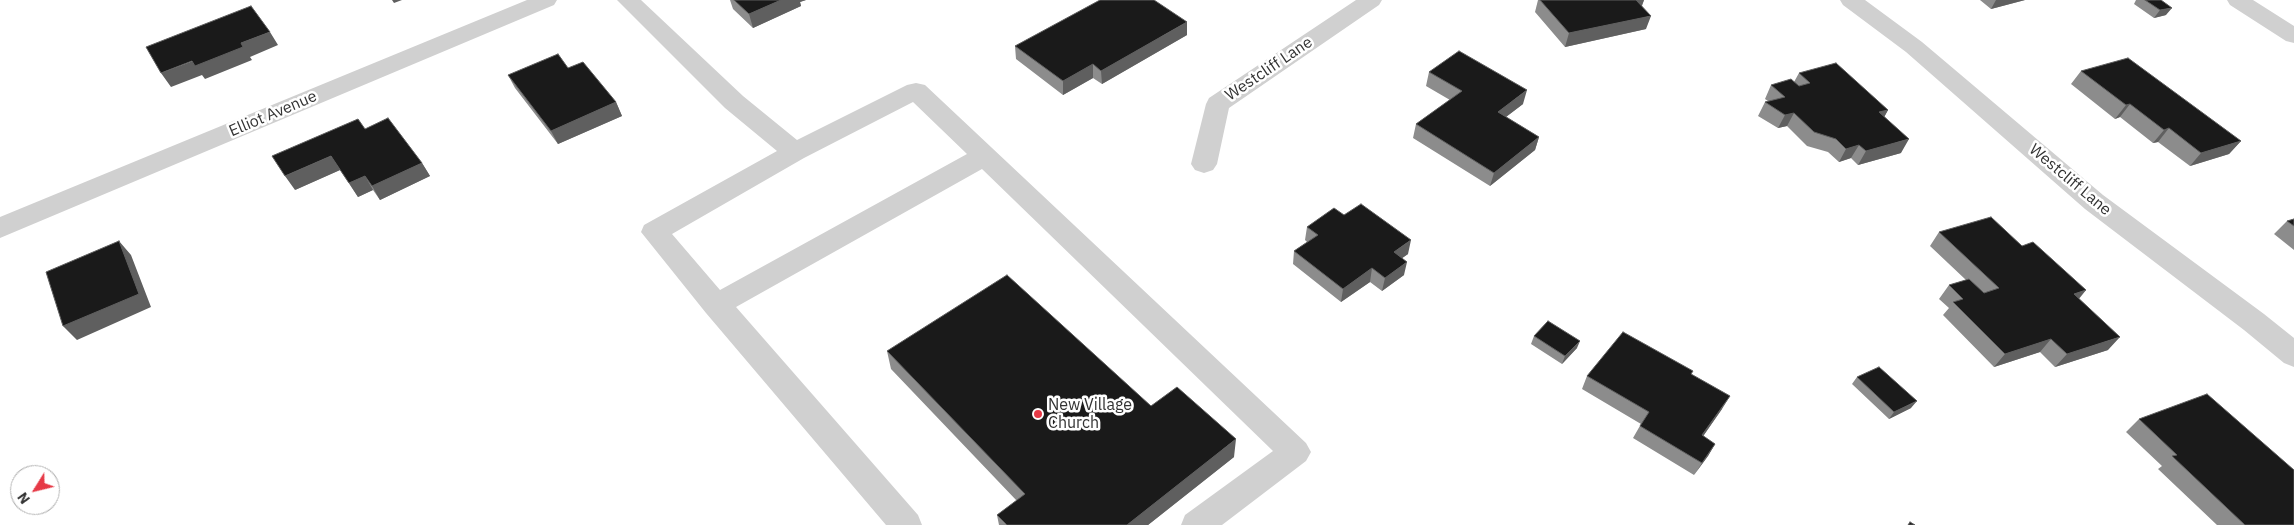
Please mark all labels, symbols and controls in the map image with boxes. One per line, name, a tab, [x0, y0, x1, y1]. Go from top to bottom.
street label: Westcliff Lane	[1222, 33, 1316, 105]
street label: Elliot Avenue	[226, 87, 320, 141]
street label: Westcliff Lane	[2025, 140, 2115, 220]
place label: New Village Church	[1048, 395, 1132, 433]
marker: New Village Church	[1032, 408, 1044, 420]
north arrow	[10, 465, 60, 515]
text: N	[13, 489, 34, 508]

